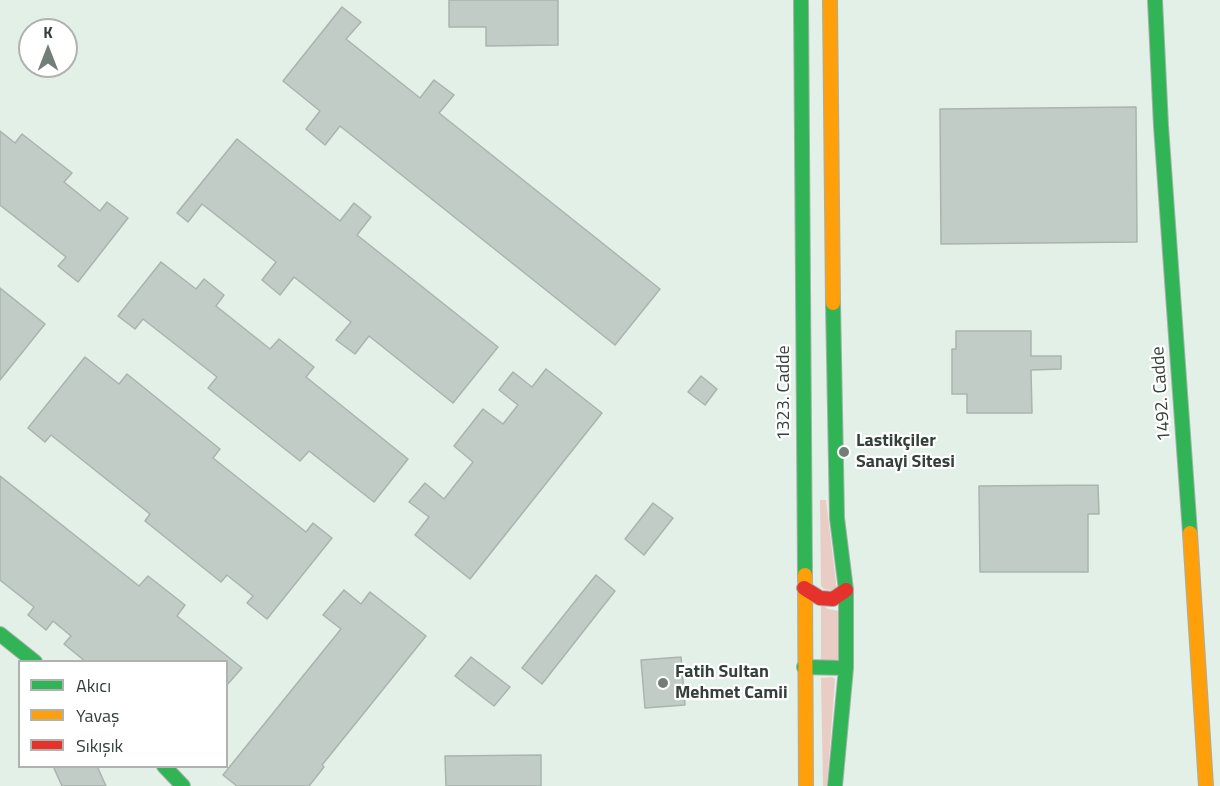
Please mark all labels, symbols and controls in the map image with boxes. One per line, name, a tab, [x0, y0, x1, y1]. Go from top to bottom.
north arrow	[18, 18, 78, 78]
text: K	[43, 20, 53, 44]
street label: 1323. Cadde	[774, 345, 796, 441]
street label: 1492. Cadde	[1148, 346, 1176, 442]
place label: Lastikçiler Sanayi Sitesi	[856, 431, 955, 474]
marker: Lastikçiler Sanayi Sitesi	[837, 445, 851, 459]
legend	[18, 660, 228, 768]
place label: Fatih Sultan Mehmet Camii	[675, 662, 788, 704]
text: Akıcı	[76, 672, 111, 699]
marker: Fatih Sultan Mehmet Camii	[656, 676, 670, 690]
text: Yavaş	[76, 702, 119, 729]
text: Sıkışık	[76, 732, 123, 759]

